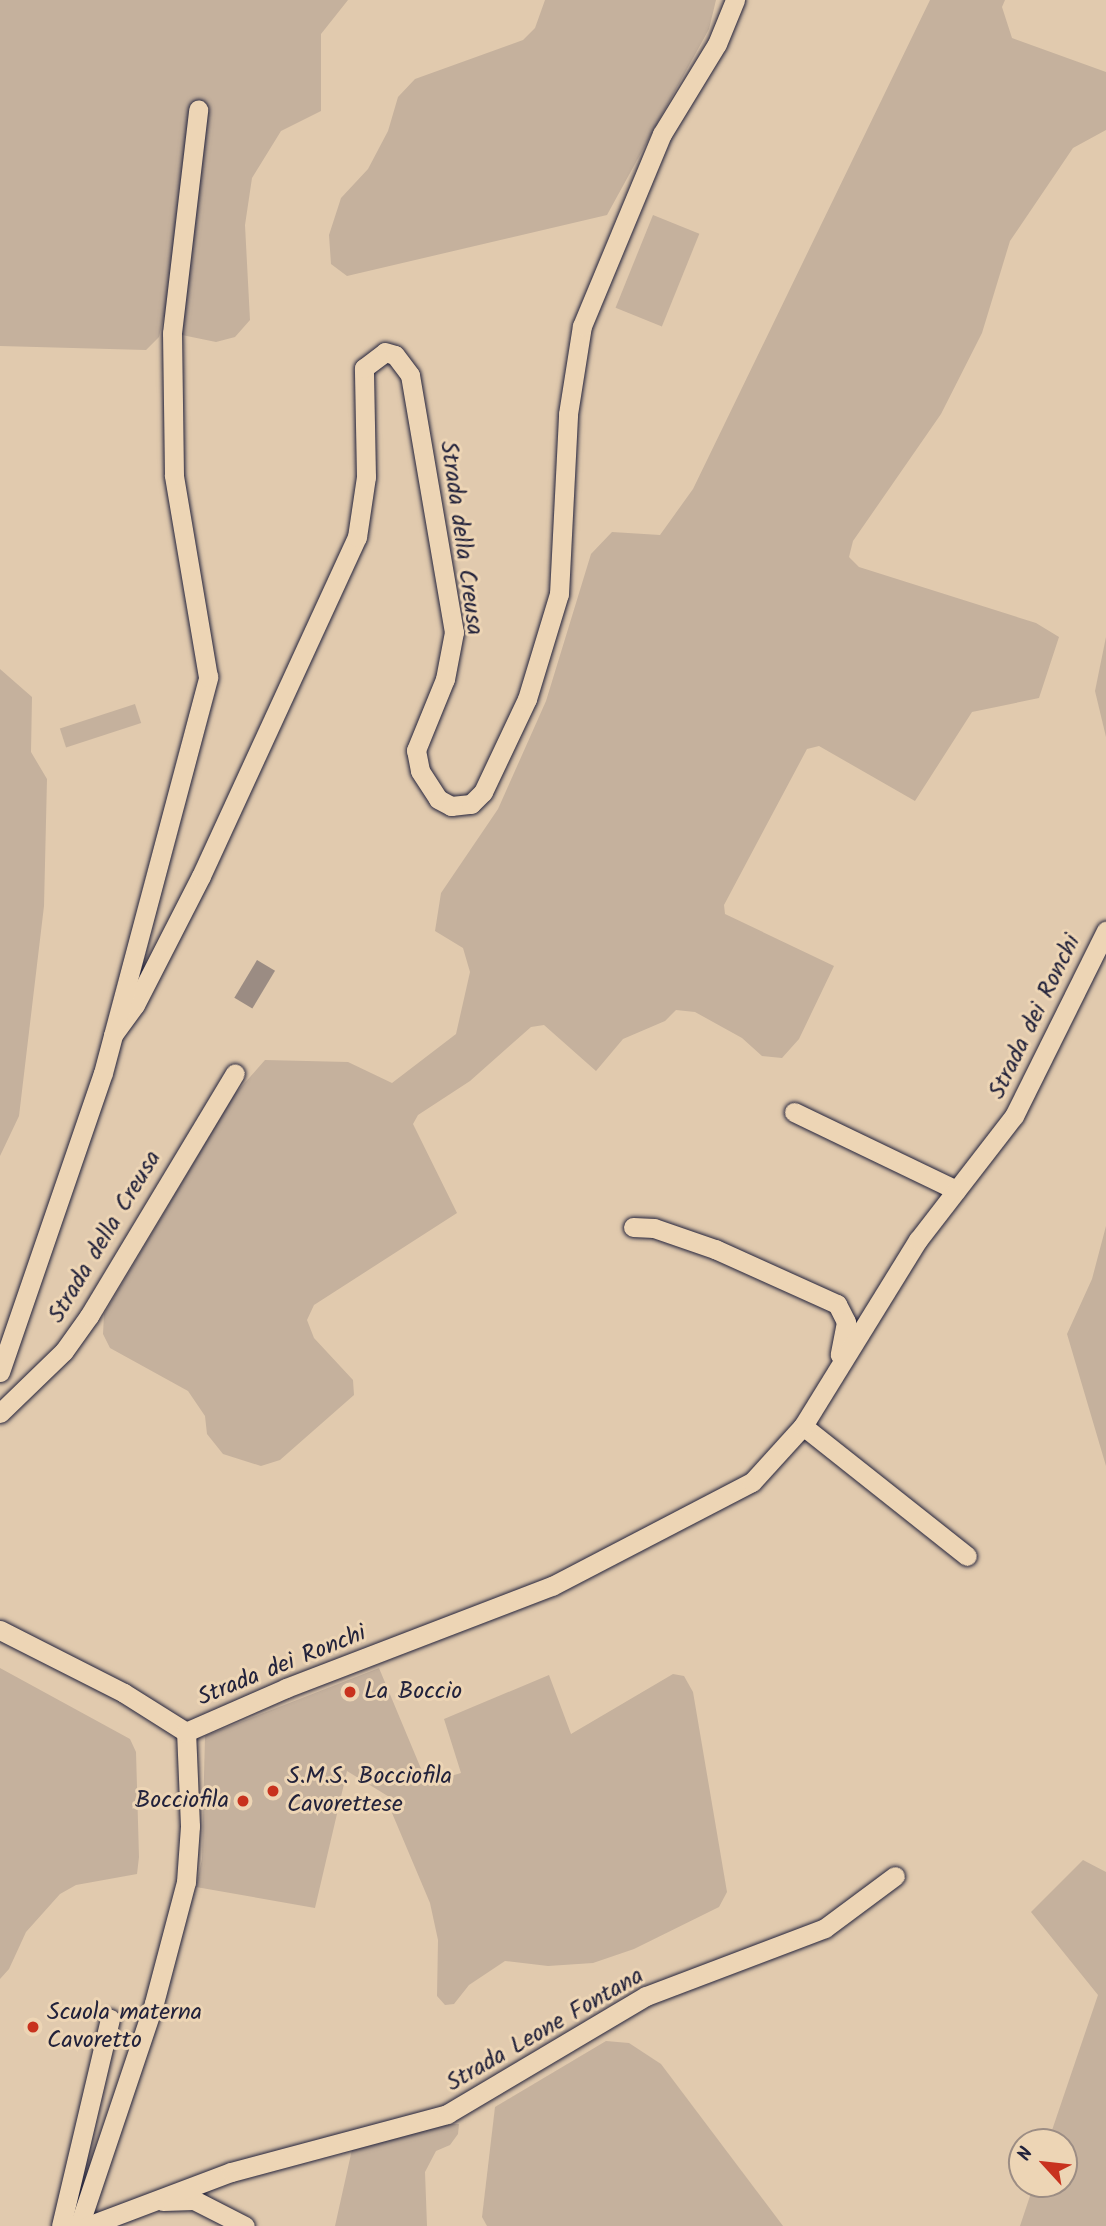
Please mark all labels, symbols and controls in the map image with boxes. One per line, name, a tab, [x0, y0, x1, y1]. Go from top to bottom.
street label: Strada della Creusa	[433, 439, 489, 637]
street label: Strada dei Ronchi	[983, 930, 1087, 1104]
street label: Strada della Creusa	[42, 1146, 168, 1328]
street label: Strada dei Ronchi	[194, 1619, 370, 1713]
place label: La Boccio	[364, 1678, 462, 1706]
marker: La Boccio	[342, 1684, 358, 1700]
place label: S.M.S. Bocciofila Cavorettese	[287, 1763, 452, 1819]
marker: S.M.S. Bocciofila Cavorettese	[265, 1783, 281, 1799]
place label: Bocciofila	[135, 1787, 229, 1815]
marker: Bocciofila	[235, 1793, 251, 1809]
street label: Strada Leone Fontana	[441, 1962, 649, 2098]
place label: Scuola materna Cavoretto	[47, 1999, 202, 2055]
marker: Scuola materna Cavoretto	[25, 2019, 41, 2035]
north arrow	[1008, 2128, 1078, 2198]
text: N	[1010, 2142, 1042, 2167]

